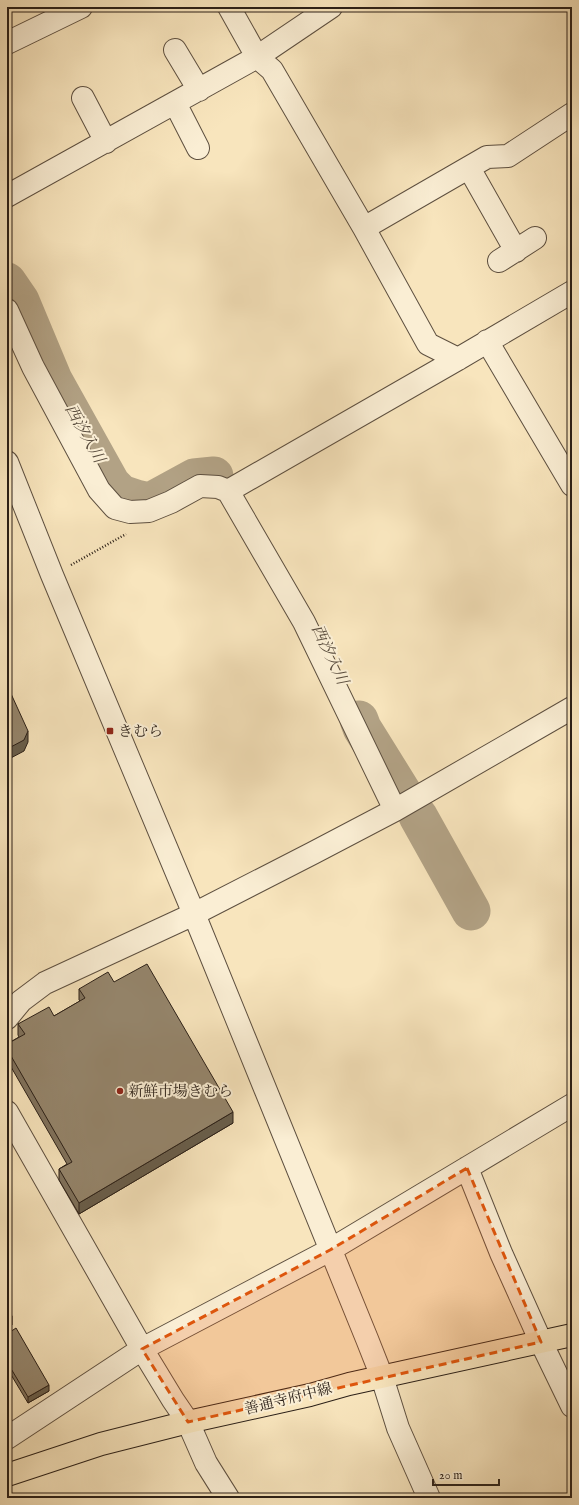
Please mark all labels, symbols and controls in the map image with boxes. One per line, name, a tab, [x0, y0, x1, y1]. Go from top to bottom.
water label: 西汐入川	[60, 401, 109, 469]
water label: 西汐入川	[306, 622, 352, 690]
place label: きむら	[118, 722, 163, 741]
marker: きむら	[105, 726, 115, 736]
place label: 新鮮市場きむら	[128, 1082, 233, 1101]
marker: 新鮮市場きむら	[115, 1086, 125, 1096]
street label: 善通寺府中線	[242, 1379, 334, 1419]
scale bar	[433, 1461, 499, 1487]
text: 20 m	[439, 1468, 462, 1483]

